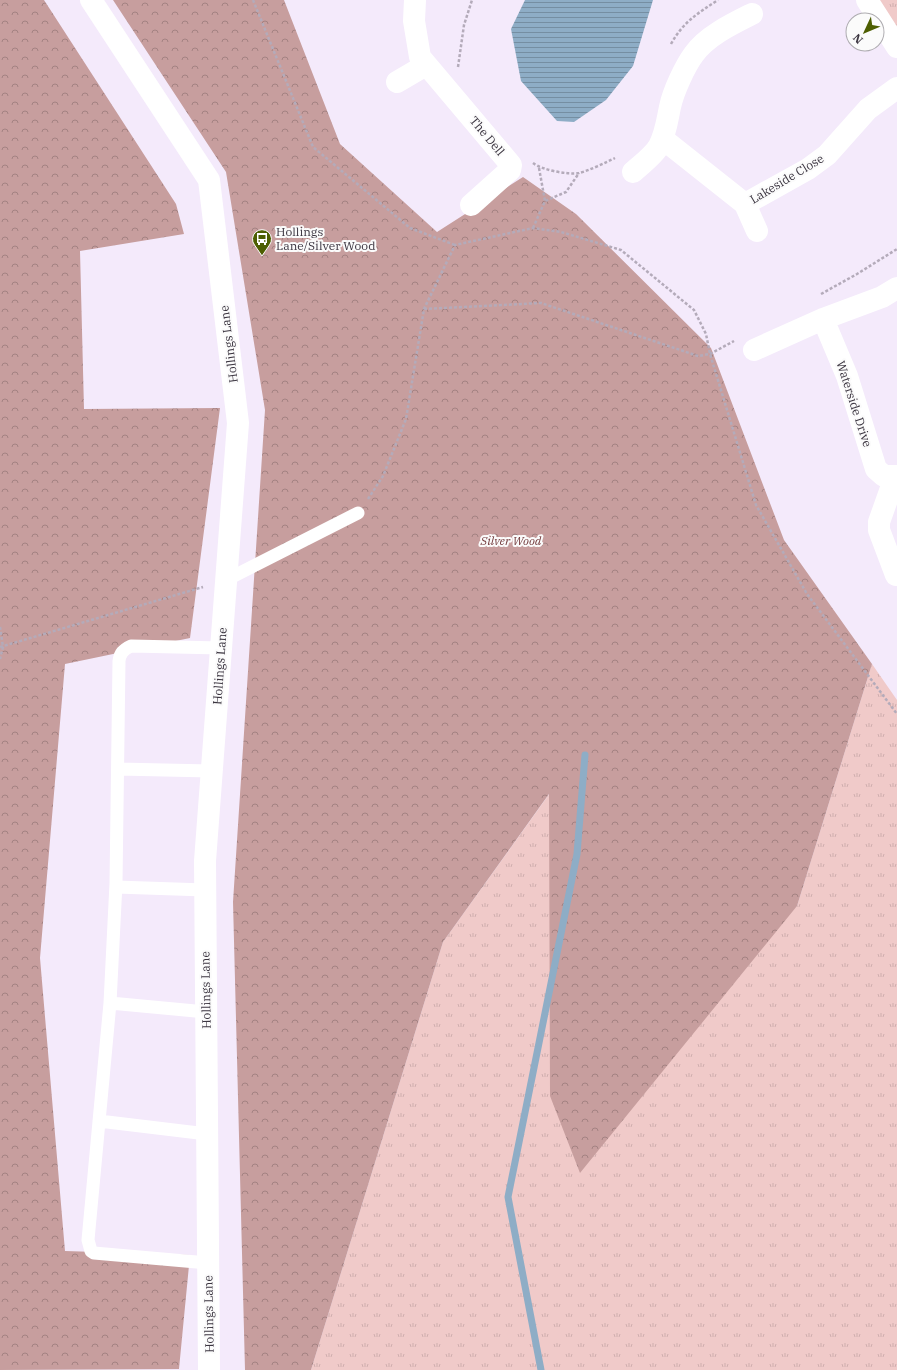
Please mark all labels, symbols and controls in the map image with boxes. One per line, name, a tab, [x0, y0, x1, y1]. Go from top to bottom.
north arrow	[845, 12, 885, 52]
text: N	[850, 31, 866, 47]
street label: The Dell	[467, 113, 508, 159]
street label: Lakeside Close	[747, 151, 826, 207]
place label: Hollings Lane/Silver Wood	[276, 224, 375, 253]
bus stop icon: Hollings Lane/Silver Wood	[251, 228, 273, 256]
street label: Hollings Lane	[216, 305, 241, 384]
street label: Waterside Drive	[833, 359, 875, 449]
park label: Silver Wood	[480, 533, 542, 548]
street label: Hollings Lane	[209, 627, 230, 705]
street label: Hollings Lane	[197, 951, 214, 1029]
street label: Hollings Lane	[200, 1275, 217, 1353]

